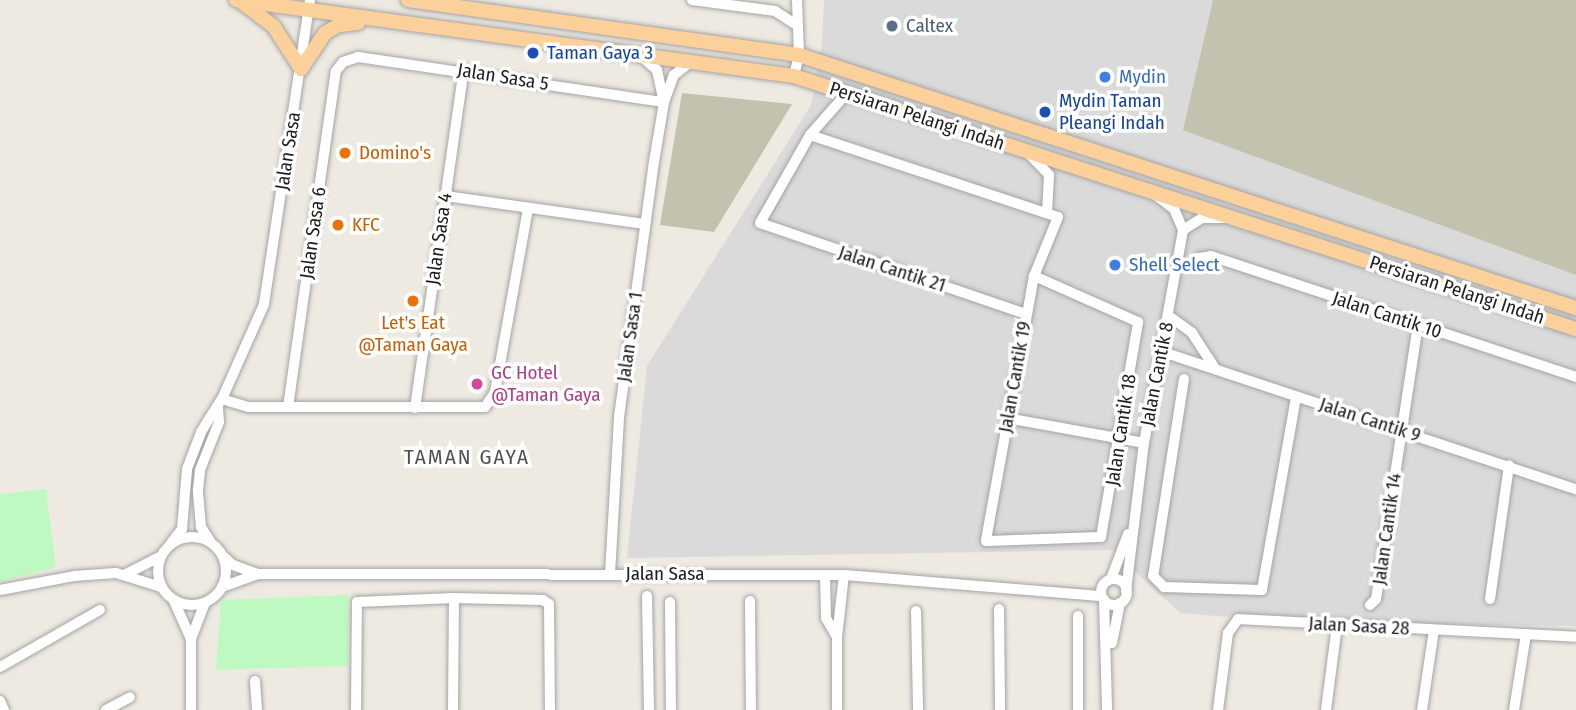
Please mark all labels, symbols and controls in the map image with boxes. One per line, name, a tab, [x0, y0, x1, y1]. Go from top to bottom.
place label: Caltex	[906, 15, 953, 37]
marker: Caltex	[884, 18, 900, 34]
place label: Taman Gaya 3	[547, 42, 653, 64]
marker: Taman Gaya 3	[525, 45, 541, 61]
street label: Jalan Sasa 5	[456, 59, 550, 95]
place label: Mydin	[1119, 66, 1166, 88]
marker: Mydin	[1097, 69, 1113, 85]
street label: Persiaran Pelangi Indah	[827, 77, 1007, 155]
place label: Mydin Taman Pleangi Indah	[1059, 90, 1165, 134]
marker: Mydin Taman Pleangi Indah	[1037, 104, 1053, 120]
street label: Jalan Sasa	[271, 110, 305, 192]
place label: Domino's	[359, 142, 431, 164]
marker: Domino's	[337, 145, 353, 161]
street label: Jalan Sasa 6	[295, 185, 331, 281]
street label: Jalan Sasa 4	[421, 192, 457, 286]
place label: KFC	[352, 214, 380, 236]
marker: KFC	[330, 217, 346, 233]
street label: Jalan Cantik 21	[835, 241, 949, 297]
street label: Persiaran Pelangi Indah	[1367, 251, 1547, 329]
place label: Shell Select	[1129, 254, 1220, 276]
marker: Shell Select	[1107, 257, 1123, 273]
street label: Jalan Cantik 10	[1330, 287, 1444, 343]
street label: Jalan Sasa 1	[612, 290, 648, 384]
marker: Let's Eat @Taman Gaya	[405, 293, 421, 309]
place label: Let's Eat @Taman Gaya	[358, 312, 468, 356]
street label: Jalan Cantik 19	[994, 319, 1036, 435]
street label: Jalan Cantik 8	[1136, 320, 1178, 428]
place label: GC Hotel @Taman Gaya	[491, 362, 601, 406]
street label: Jalan Cantik 18	[1101, 372, 1141, 488]
marker: GC Hotel @Taman Gaya	[469, 376, 485, 392]
street label: Jalan Cantik 9	[1316, 393, 1424, 447]
district label: TAMAN GAYA	[405, 444, 529, 470]
street label: Jalan Cantik 14	[1368, 472, 1406, 586]
street label: Jalan Sasa	[626, 563, 704, 585]
street label: Jalan Sasa 28	[1308, 612, 1410, 640]

